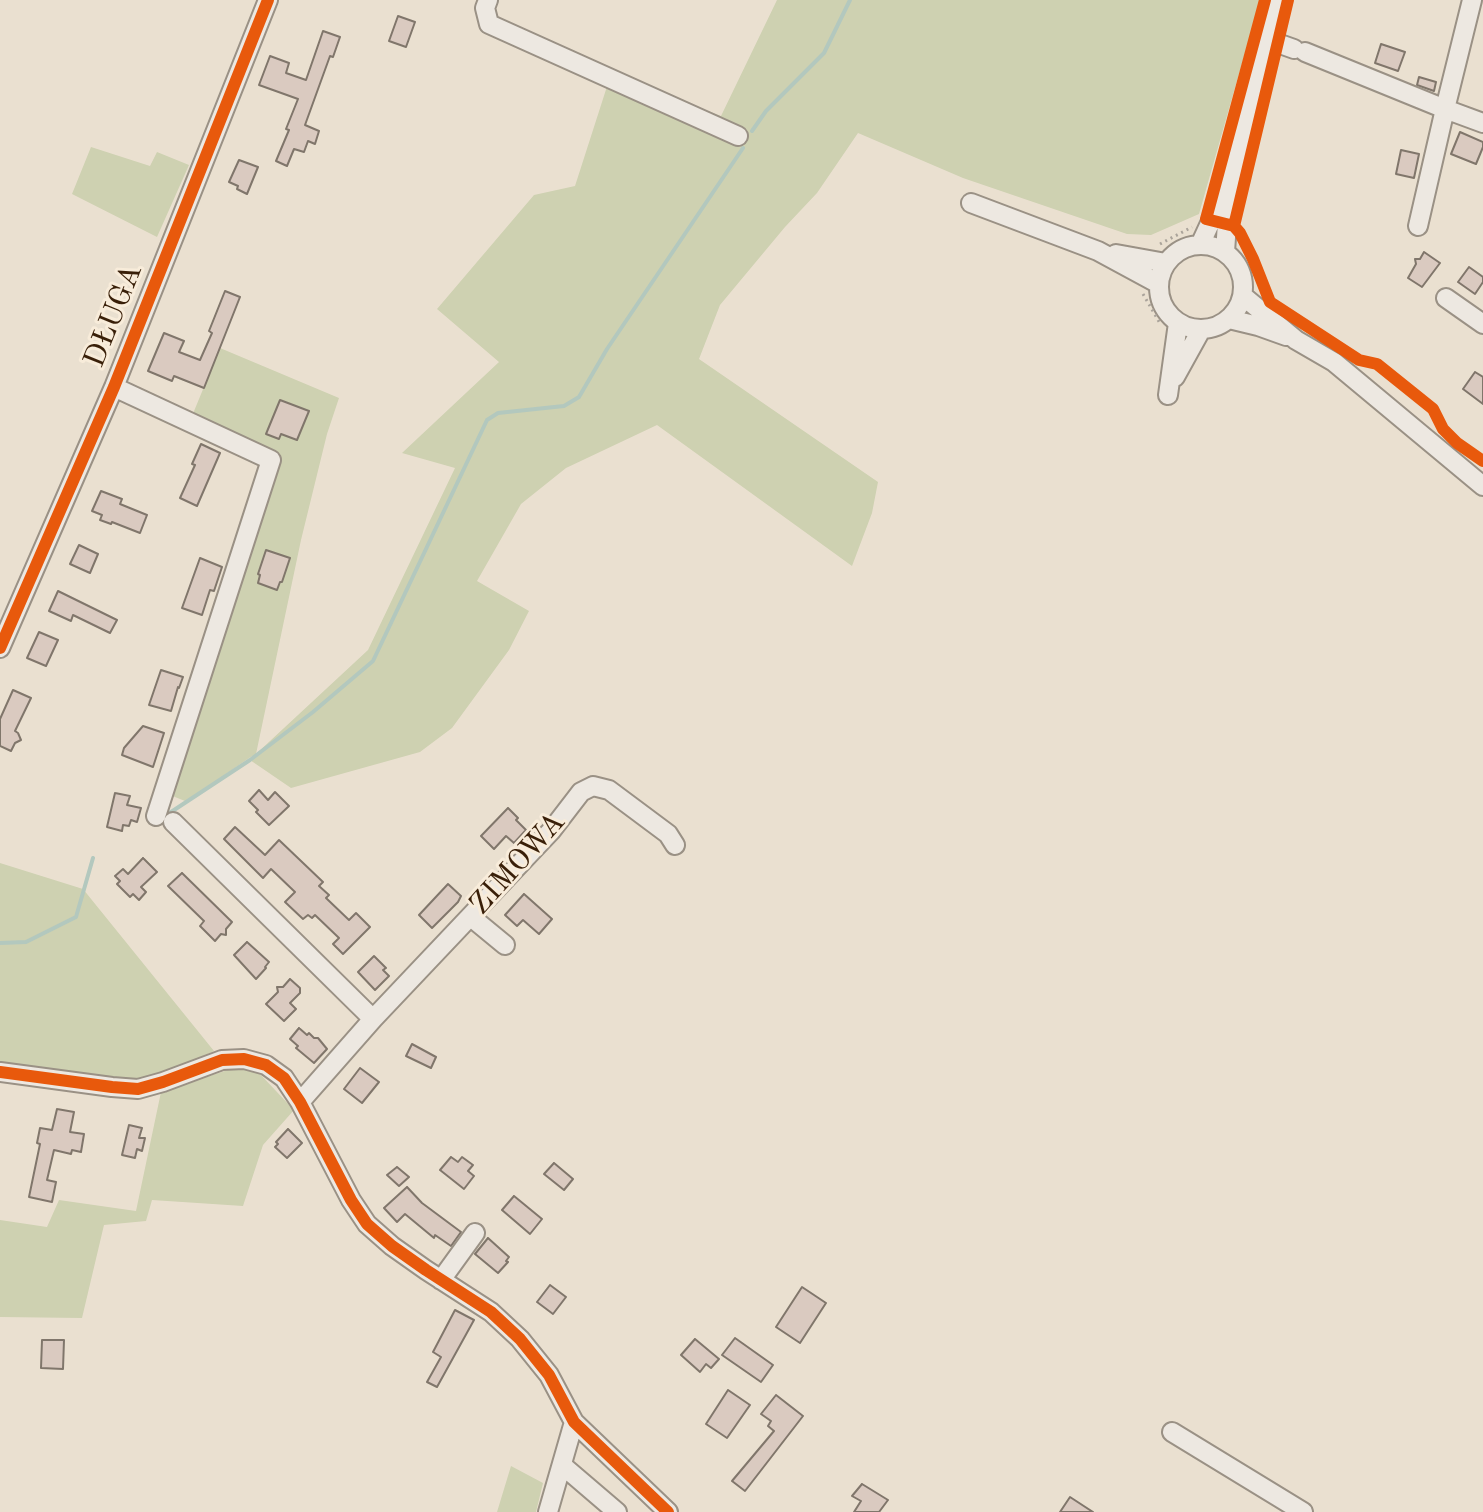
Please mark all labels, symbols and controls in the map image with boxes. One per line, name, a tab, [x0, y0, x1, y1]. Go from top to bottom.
street label: DŁUGA	[77, 259, 151, 373]
street label: ZIMOWA	[463, 805, 573, 923]

